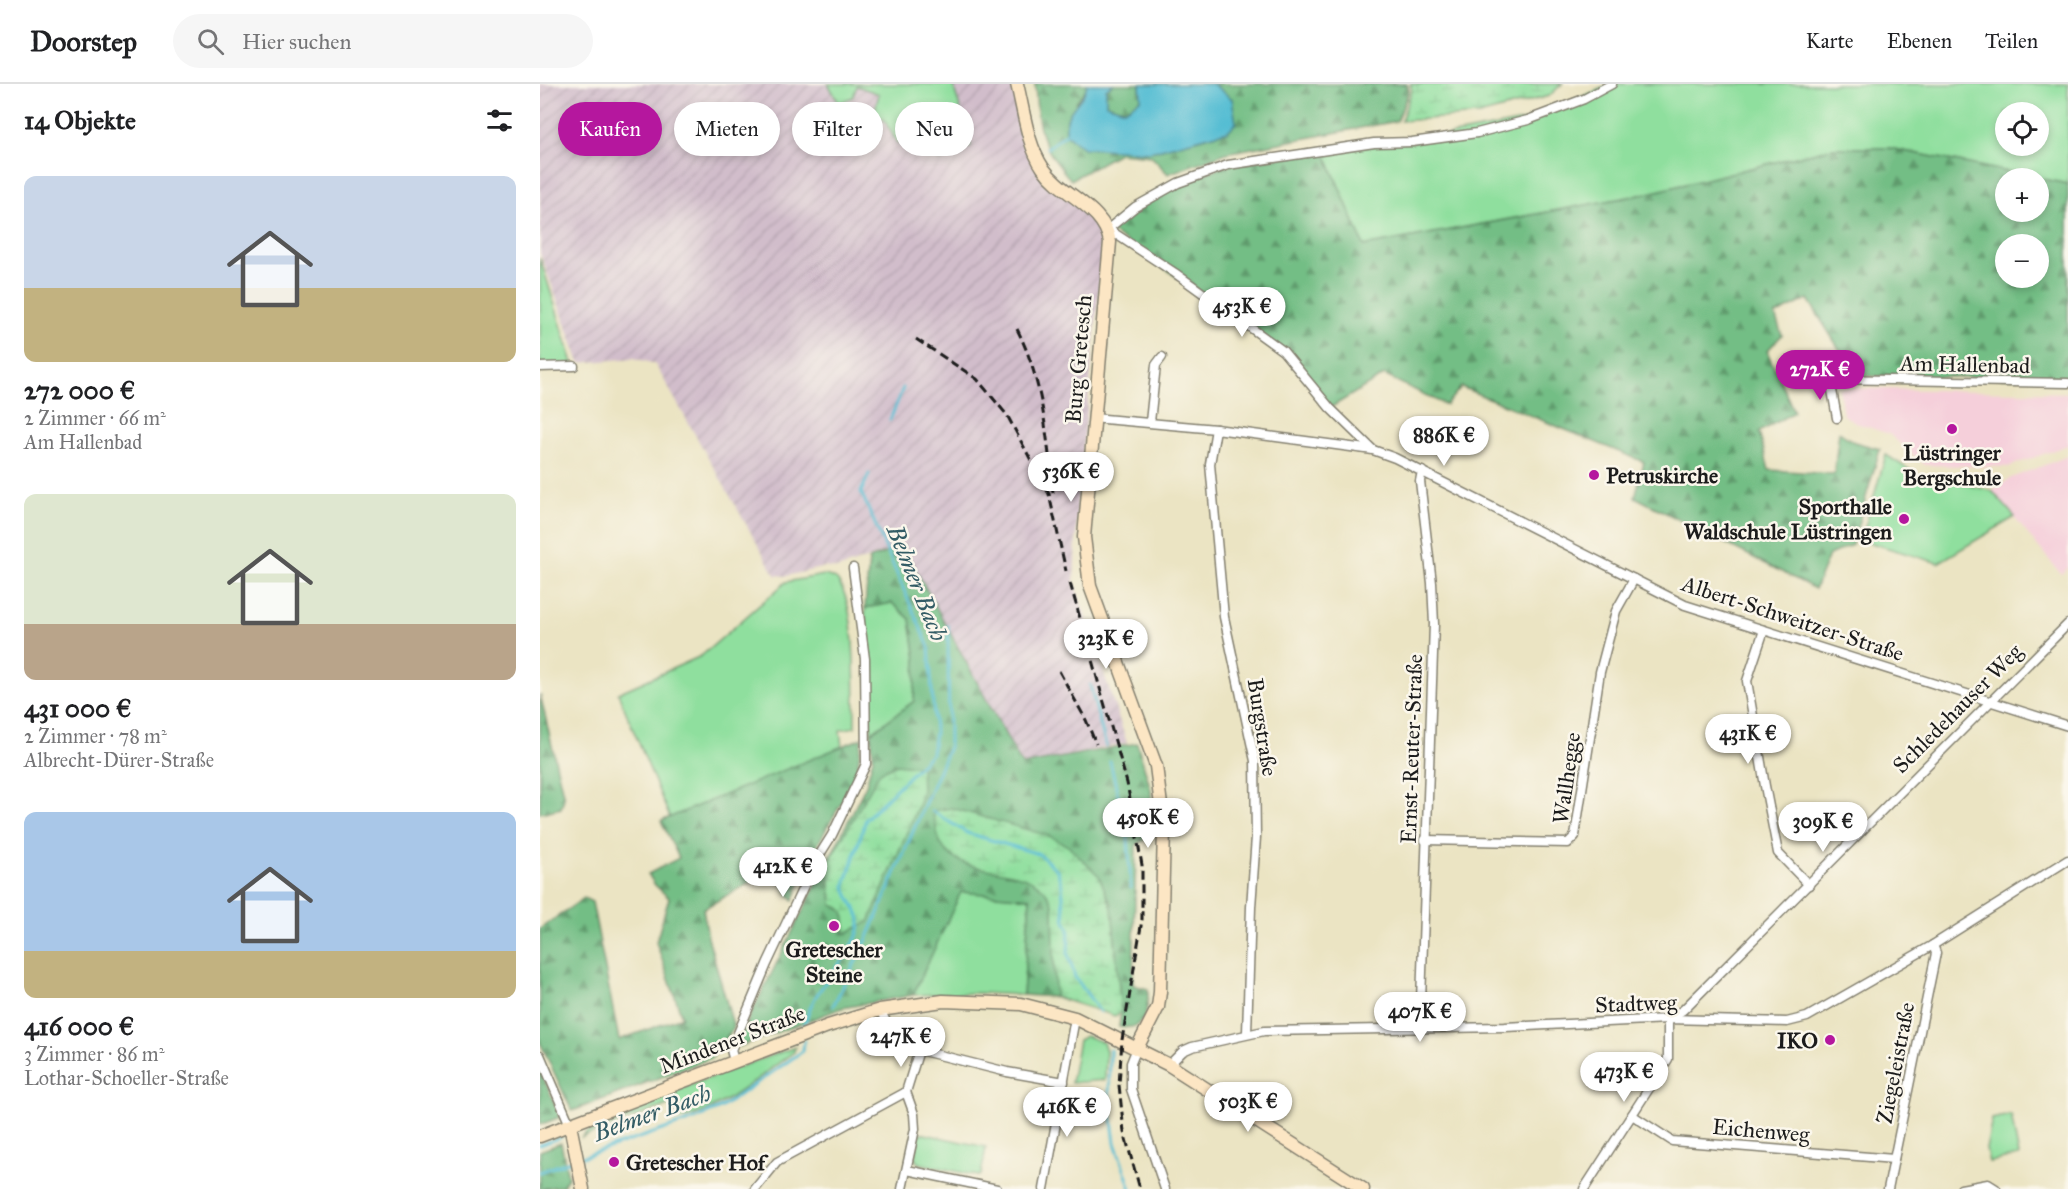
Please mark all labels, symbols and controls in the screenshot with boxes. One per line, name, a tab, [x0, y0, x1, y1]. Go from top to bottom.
search box	[173, 14, 593, 68]
text: Doorstep	[30, 24, 137, 59]
icon: search	[194, 25, 227, 58]
text: Hier suchen	[242, 28, 351, 55]
text: Karte	[1806, 28, 1854, 54]
text: Ebenen	[1887, 28, 1952, 54]
text: Teilen	[1985, 28, 2038, 54]
chip: Kaufen	[558, 102, 662, 156]
chip: Mieten	[674, 102, 780, 156]
chip: Filter	[792, 102, 883, 156]
chip: Neu	[895, 102, 974, 156]
map controls	[1995, 102, 2049, 288]
button: locate	[1995, 102, 2049, 156]
text: 14 Objekte	[24, 104, 136, 136]
icon: filters	[483, 104, 516, 137]
button: +	[1995, 168, 2049, 222]
icon: home	[216, 215, 324, 323]
button: −	[1995, 234, 2049, 288]
pin: 453K €	[1193, 287, 1291, 338]
street label: Burg Gretesch	[1059, 293, 1098, 425]
text: 453K €	[1212, 294, 1272, 318]
pin: 272K €	[1771, 350, 1869, 401]
street label: Am Hallenbad	[1899, 350, 2030, 379]
text: 272K €	[1790, 357, 1850, 381]
text: 272 000 €	[24, 374, 135, 406]
text: 2 Zimmer · 66 m²	[24, 406, 166, 430]
pin: 886K €	[1395, 416, 1493, 467]
marker: Lüstringer Bergschule	[1945, 422, 1959, 436]
text: 886K €	[1413, 423, 1475, 447]
text: Am Hallenbad	[24, 430, 142, 454]
place label: Lüstringer Bergschule	[1903, 439, 2002, 491]
pin: 536K €	[1022, 452, 1120, 503]
text: 536K €	[1042, 459, 1100, 483]
place label: Petruskirche	[1606, 462, 1718, 489]
marker: Petruskirche	[1587, 468, 1601, 482]
place label: Sporthalle Waldschule Lüstringen	[1684, 493, 1892, 545]
marker: Sporthalle Waldschule Lüstringen	[1897, 512, 1911, 526]
water label: Belmer Bach	[880, 519, 954, 646]
icon: home	[216, 533, 324, 641]
street label: Albert-Schweitzer-Straße	[1677, 569, 1907, 667]
pin: 323K €	[1057, 619, 1155, 670]
text: 323K €	[1078, 626, 1134, 650]
street label: Schledehauser Weg	[1887, 637, 2028, 779]
street label: Ernst-Reuter-Straße	[1395, 654, 1428, 844]
street label: Burgstraße	[1241, 676, 1284, 778]
text: 431 000 €	[24, 692, 132, 724]
pin: 431K €	[1699, 714, 1797, 765]
text: 431K €	[1719, 721, 1777, 745]
text: 2 Zimmer · 78 m²	[24, 724, 167, 748]
street label: Wallhegge	[1547, 731, 1586, 826]
text: Albrecht-Dürer-Straße	[24, 748, 214, 772]
pin: 450K €	[1099, 798, 1197, 849]
pin: 309K €	[1774, 802, 1872, 853]
text: 450K €	[1117, 805, 1179, 829]
text: 309K €	[1792, 809, 1854, 833]
pin: 412K €	[734, 847, 832, 898]
icon: home	[216, 851, 324, 959]
text: 412K €	[753, 854, 813, 878]
marker: Gretescher Steine	[827, 919, 841, 933]
place label: Gretescher Steine	[785, 936, 883, 988]
street label: Stadtweg	[1595, 989, 1678, 1018]
pin: 407K €	[1371, 992, 1469, 1043]
street label: Mindener Straße	[656, 999, 809, 1080]
text: 407K €	[1388, 999, 1452, 1023]
street label: Ziegeleistraße	[1870, 1000, 1921, 1126]
text: 416 000 €	[24, 1010, 134, 1042]
pin: 247K €	[852, 1017, 950, 1068]
text: 247K €	[870, 1024, 932, 1048]
place label: IKO	[1777, 1027, 1818, 1054]
marker: IKO	[1823, 1033, 1837, 1047]
text: 3 Zimmer · 86 m²	[24, 1042, 164, 1066]
pin: 473K €	[1575, 1052, 1673, 1103]
text: 473K €	[1594, 1059, 1654, 1083]
text: Lothar-Schoeller-Straße	[24, 1066, 229, 1090]
water label: Belmer Bach	[588, 1078, 715, 1148]
pin: 503K €	[1199, 1082, 1297, 1133]
pin: 416K €	[1018, 1087, 1116, 1138]
text: 503K €	[1218, 1089, 1278, 1113]
text: 416K €	[1037, 1094, 1097, 1118]
street label: Eichenweg	[1711, 1113, 1812, 1148]
place label: Gretescher Hof	[626, 1149, 769, 1176]
marker: Gretescher Hof	[607, 1155, 621, 1169]

